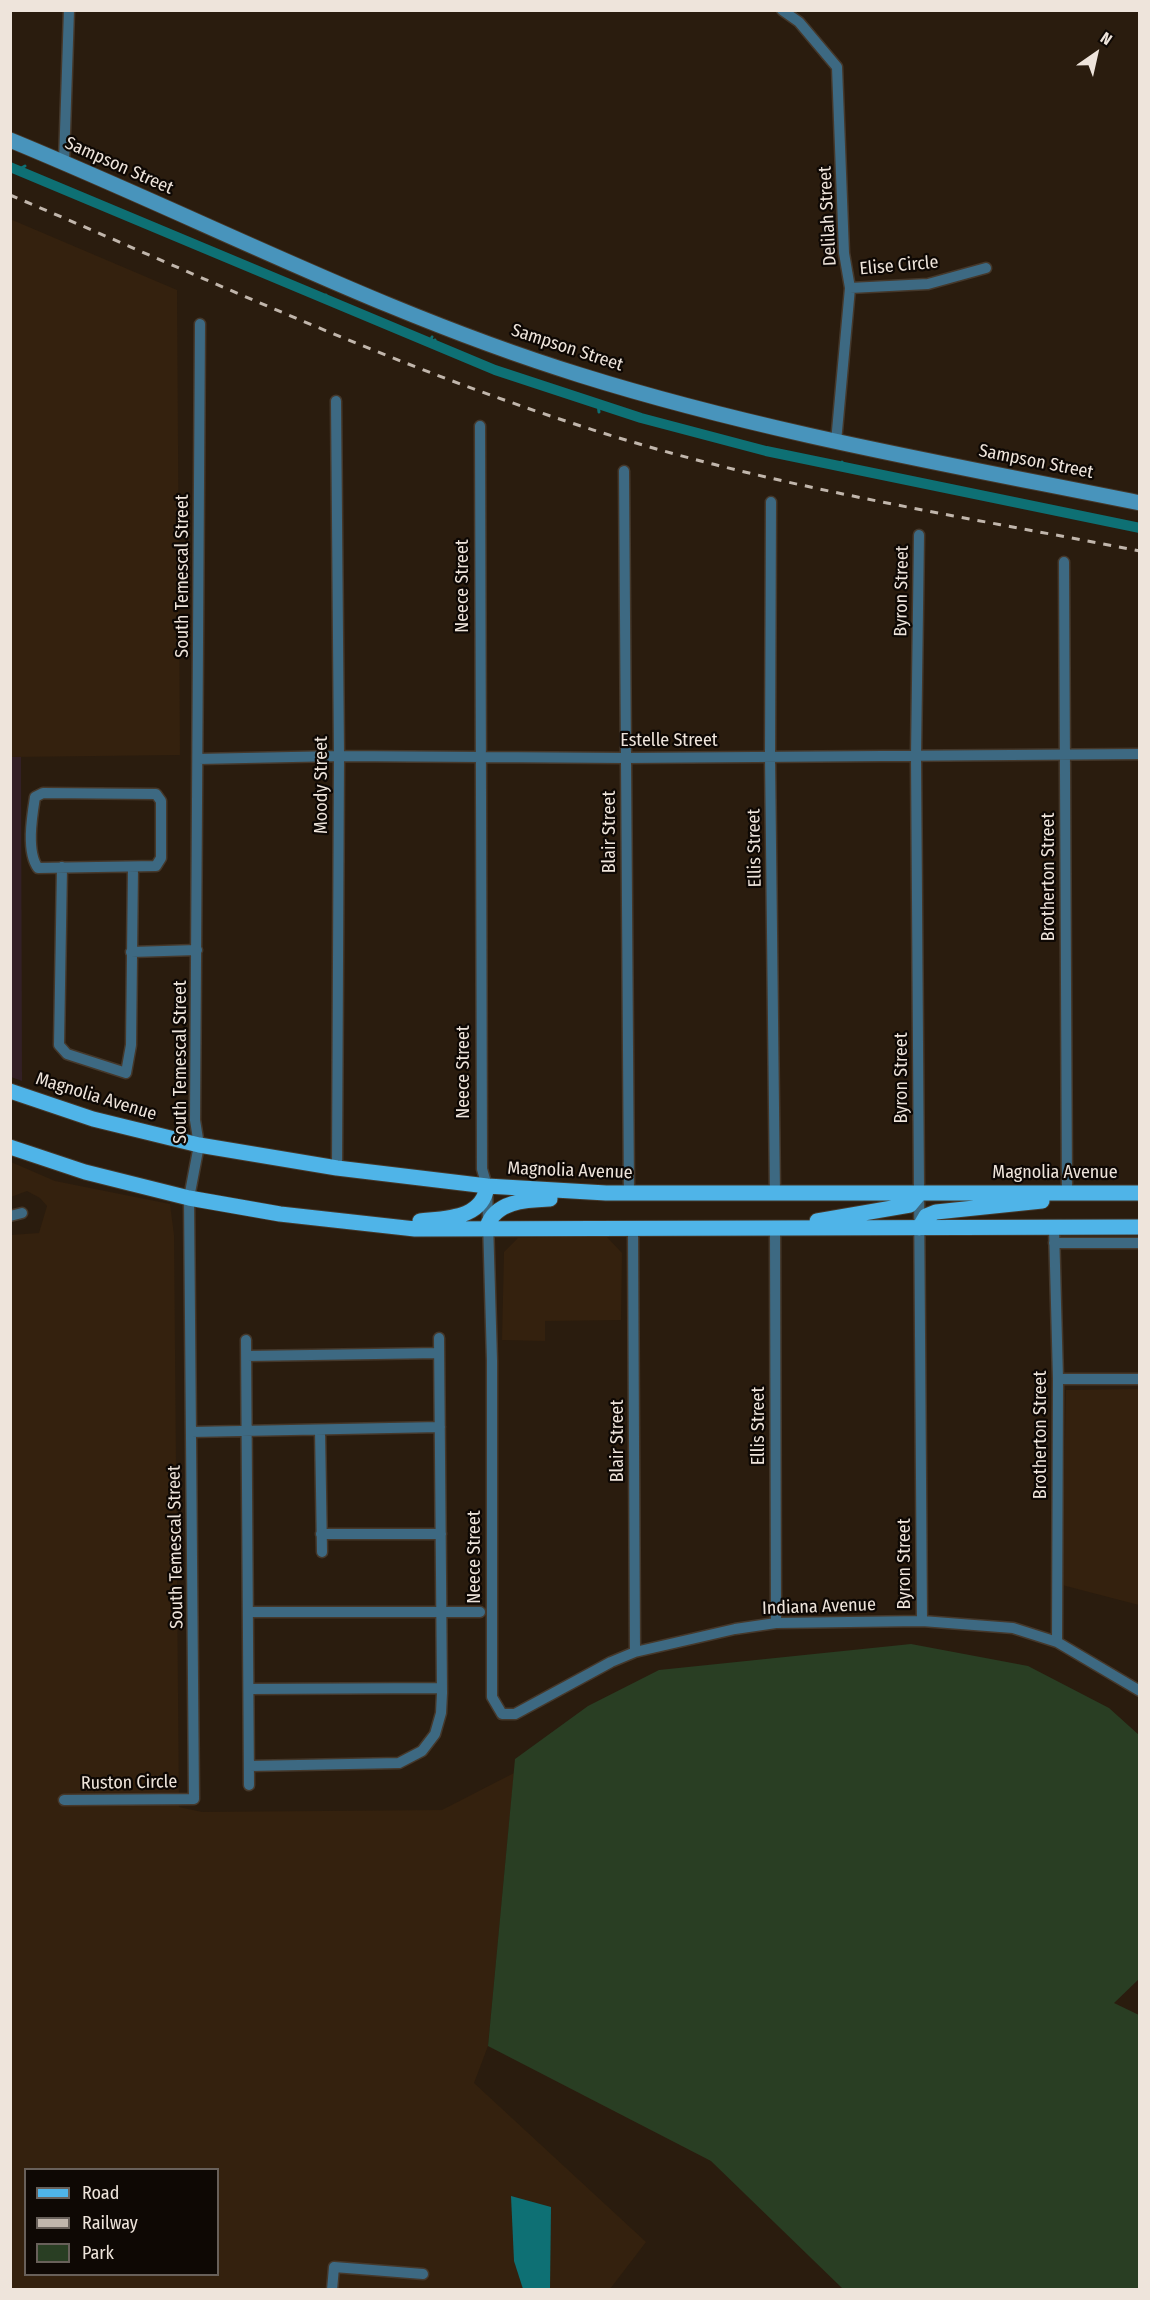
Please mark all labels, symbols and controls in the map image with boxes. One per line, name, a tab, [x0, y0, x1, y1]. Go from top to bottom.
north arrow	[1066, 24, 1126, 84]
text: N	[1097, 28, 1116, 49]
street label: Sampson Street	[61, 132, 177, 200]
street label: Delilah Street	[815, 165, 841, 267]
street label: Elise Circle	[859, 252, 939, 280]
street label: Sampson Street	[508, 320, 626, 376]
street label: Sampson Street	[977, 440, 1095, 484]
street label: South Temescal Street	[172, 494, 194, 658]
street label: Neece Street	[452, 539, 474, 633]
street label: Byron Street	[890, 545, 914, 637]
street label: Estelle Street	[620, 730, 718, 752]
street label: Moody Street	[311, 736, 333, 834]
street label: Blair Street	[599, 791, 621, 873]
street label: Ellis Street	[744, 809, 766, 887]
street label: Brotherton Street	[1038, 813, 1060, 941]
street label: South Temescal Street	[170, 980, 192, 1144]
street label: Neece Street	[453, 1025, 475, 1119]
street label: Byron Street	[891, 1032, 913, 1124]
street label: Magnolia Avenue	[33, 1068, 159, 1126]
street label: Magnolia Avenue	[507, 1158, 633, 1184]
street label: Magnolia Avenue	[992, 1162, 1118, 1184]
street label: Brotherton Street	[1030, 1371, 1052, 1499]
street label: Ellis Street	[748, 1387, 770, 1465]
street label: Blair Street	[607, 1400, 629, 1482]
street label: South Temescal Street	[164, 1465, 188, 1629]
street label: Neece Street	[464, 1510, 486, 1604]
street label: Byron Street	[894, 1518, 916, 1610]
street label: Indiana Avenue	[762, 1594, 876, 1620]
street label: Ruston Circle	[81, 1771, 177, 1795]
legend	[24, 2168, 219, 2276]
text: Road	[82, 2182, 119, 2204]
text: Railway	[82, 2212, 138, 2234]
text: Park	[82, 2242, 114, 2264]

